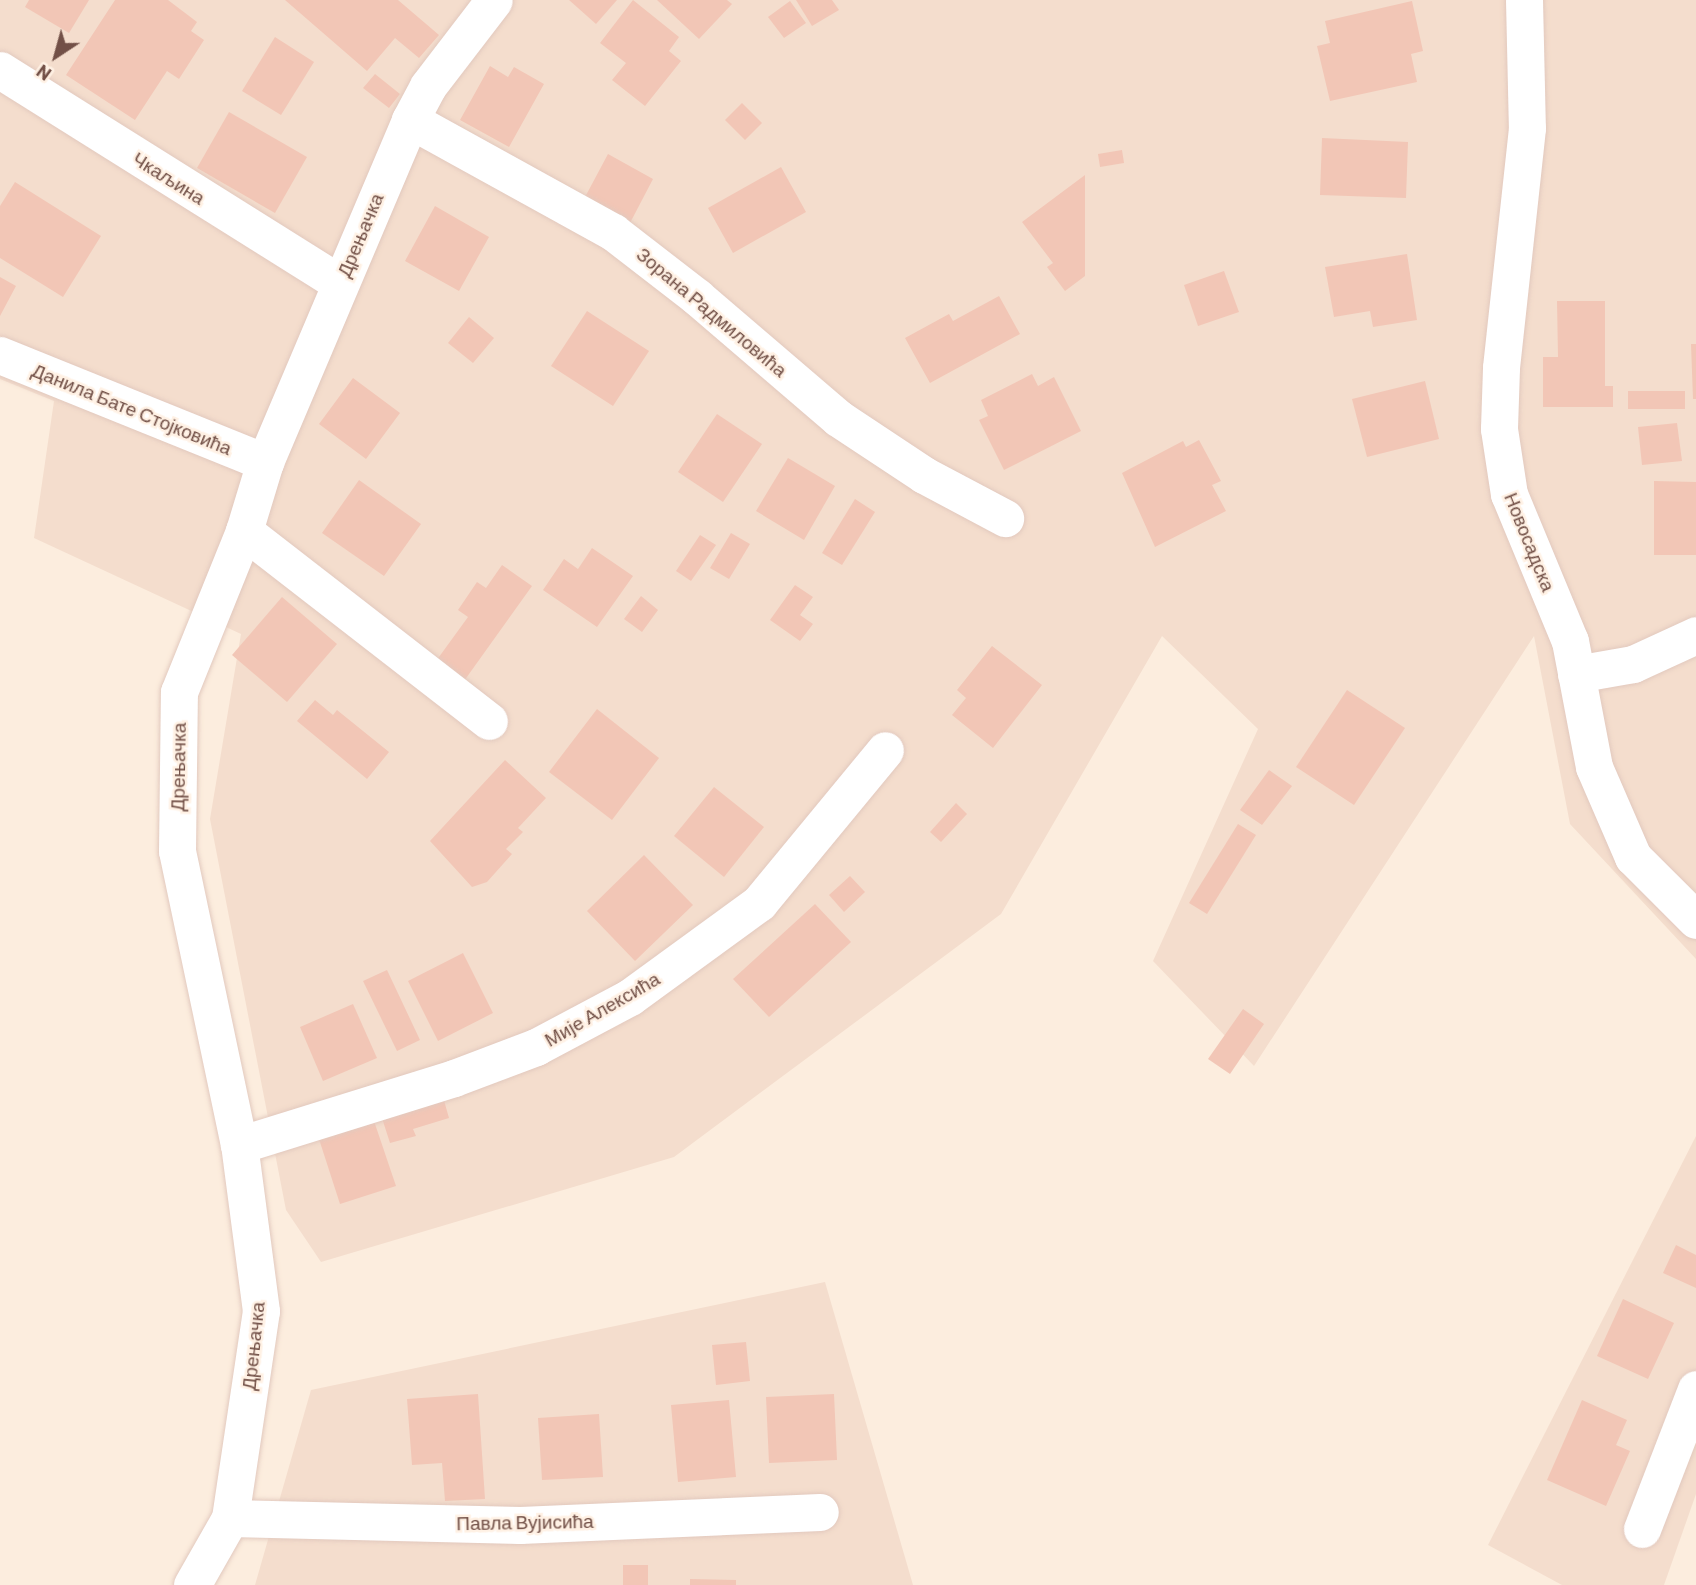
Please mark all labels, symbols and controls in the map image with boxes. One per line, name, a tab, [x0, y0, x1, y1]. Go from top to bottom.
north arrow	[21, 21, 91, 91]
text: N	[31, 60, 55, 86]
street label: Чкаљина	[129, 147, 209, 209]
street label: Дрењачка	[332, 190, 388, 280]
street label: Зорана Радмиловића	[632, 242, 792, 382]
street label: Данила Бате Стојковића	[29, 358, 235, 460]
street label: Новосадска	[1500, 489, 1560, 595]
street label: Дрењачка	[166, 722, 190, 812]
street label: Мије Алексића	[540, 967, 664, 1051]
street label: Дрењачка	[237, 1301, 269, 1391]
street label: Павла Вујисића	[456, 1509, 594, 1535]

